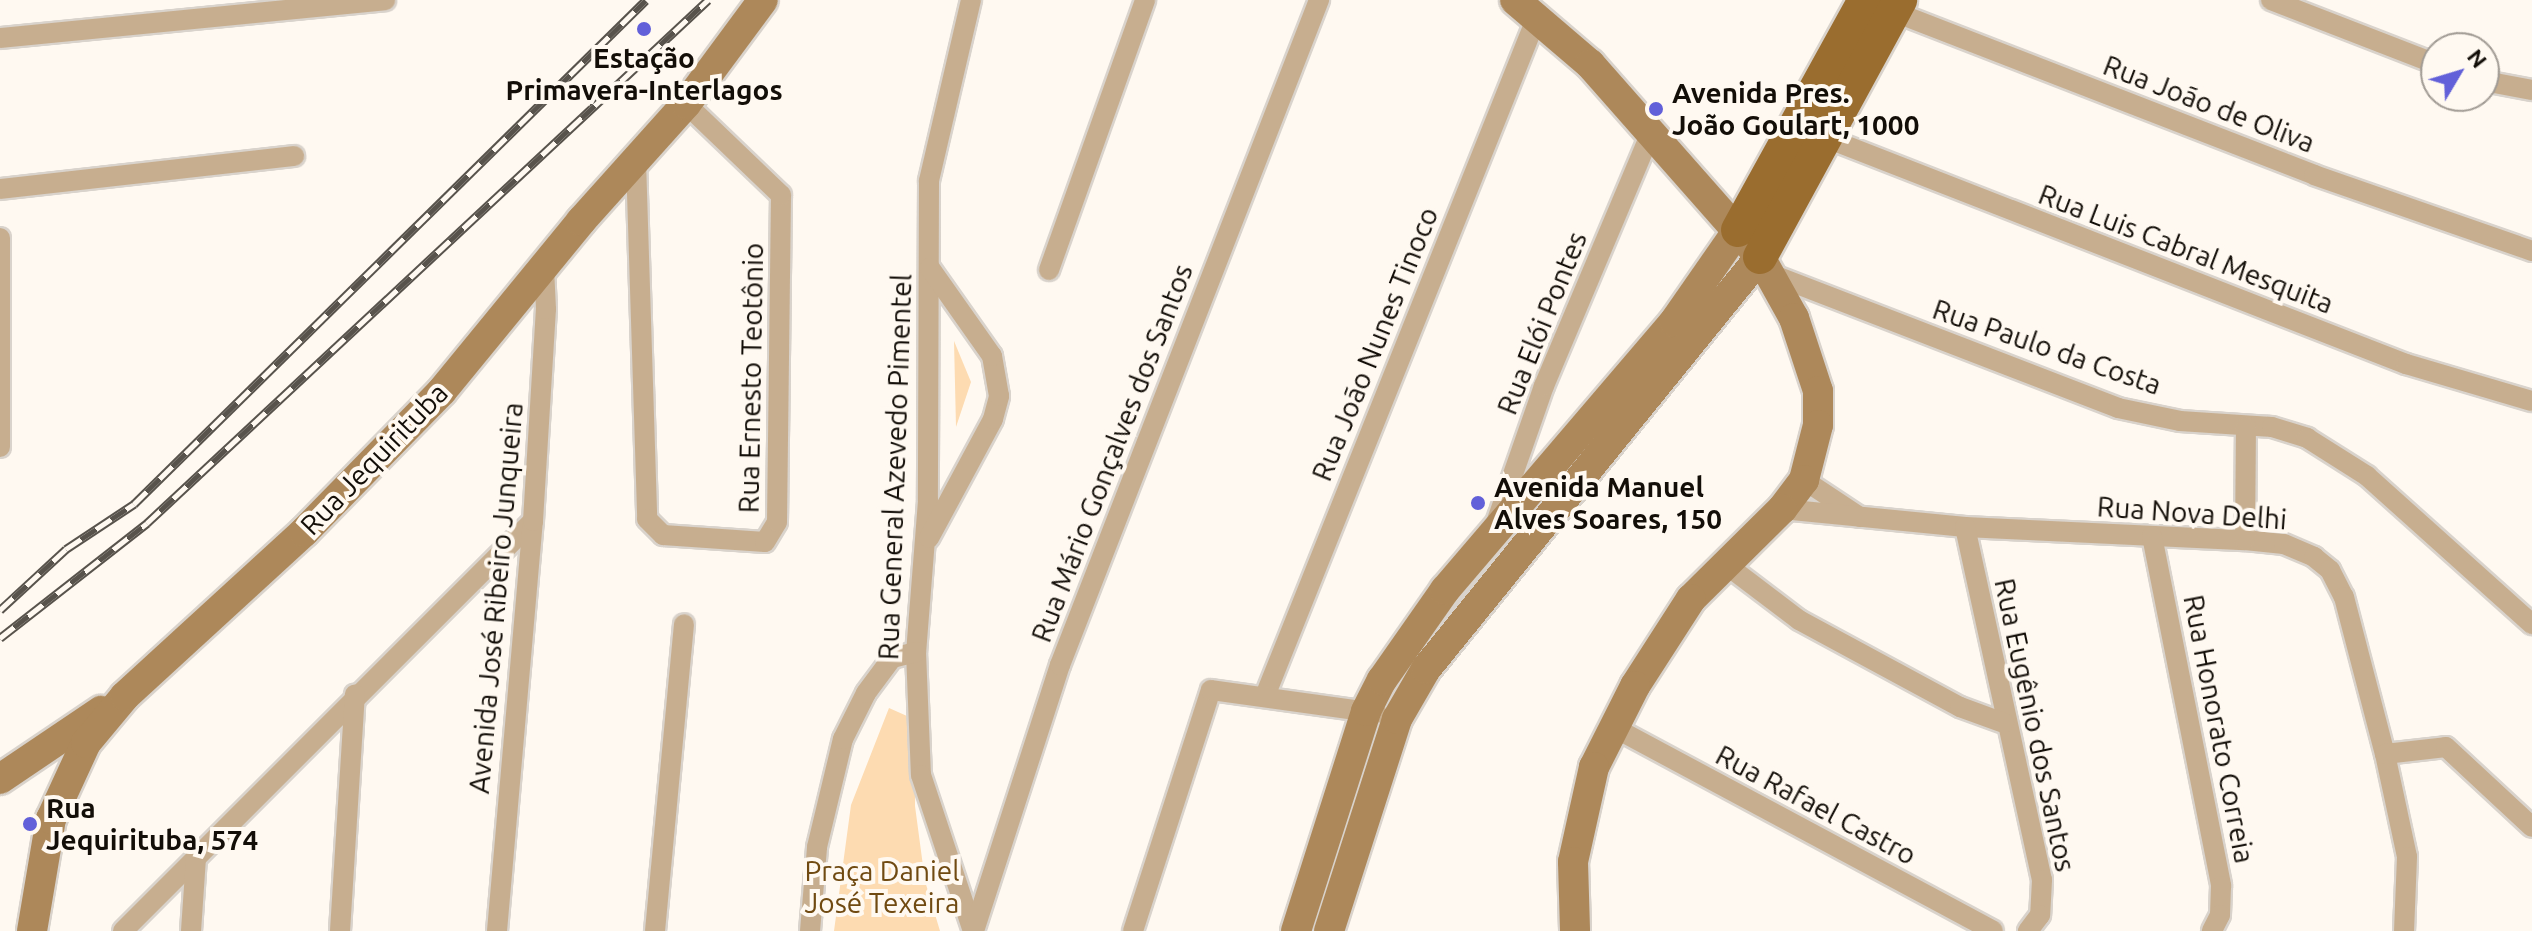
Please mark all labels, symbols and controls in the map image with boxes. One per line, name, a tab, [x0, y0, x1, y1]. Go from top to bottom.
marker: Estação Primavera-Interlagos	[635, 20, 653, 38]
north arrow	[2420, 32, 2500, 112]
place label: Estação Primavera-Interlagos	[505, 41, 783, 107]
text: N	[2463, 44, 2493, 72]
street label: Rua João de Oliva	[2099, 48, 2319, 160]
place label: Avenida Pres. João Goulart, 1000	[1672, 76, 1919, 142]
marker: Avenida Pres. João Goulart, 1000	[1647, 100, 1665, 118]
street label: Rua Luis Cabral Mesquita	[2034, 177, 2338, 321]
street label: Rua João Nunes Tinoco	[1305, 202, 1445, 486]
street label: Rua Elói Pontes	[1490, 227, 1594, 419]
street label: Rua Ernesto Teotônio	[732, 243, 770, 513]
street label: Rua Mário Gonçalves dos Santos	[1024, 259, 1200, 647]
street label: Rua General Azevedo Pimentel	[871, 273, 919, 661]
street label: Rua Paulo da Costa	[1928, 292, 2166, 402]
street label: Rua Jequirituba	[293, 376, 455, 542]
street label: Avenida José Ribeiro Junqueira	[462, 401, 530, 795]
place label: Avenida Manuel Alves Soares, 150	[1494, 470, 1722, 536]
street label: Rua Nova Delhi	[2096, 490, 2288, 536]
marker: Avenida Manuel Alves Soares, 150	[1469, 494, 1487, 512]
street label: Rua Eugênio dos Santos	[1988, 575, 2082, 875]
street label: Rua Honorato Correia	[2177, 592, 2261, 866]
street label: Rua Rafael Castro	[1710, 738, 1922, 872]
place label: Rua Jequirituba, 574	[46, 791, 258, 857]
marker: Rua Jequirituba, 574	[21, 815, 39, 833]
park label: Praça Daniel José Texeira	[804, 854, 960, 920]

